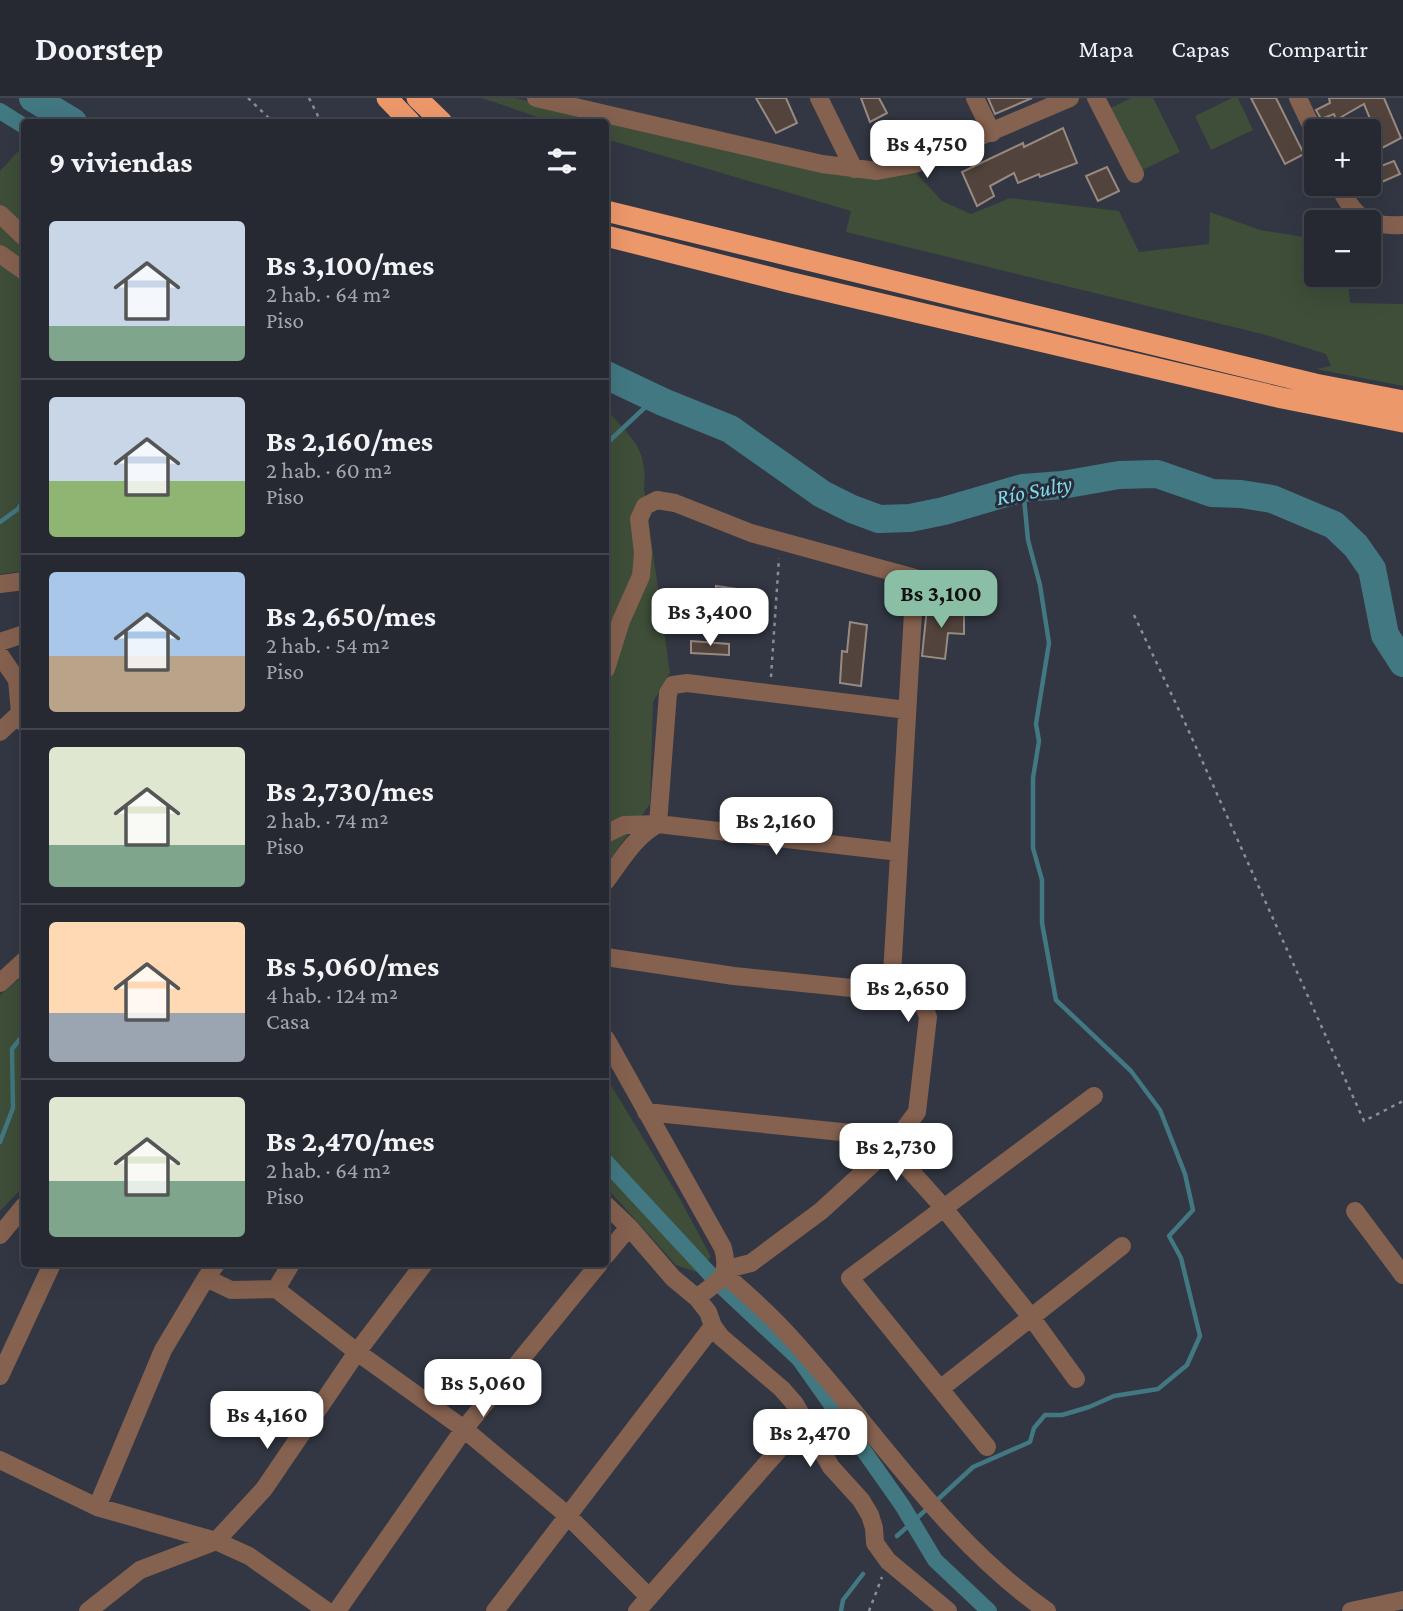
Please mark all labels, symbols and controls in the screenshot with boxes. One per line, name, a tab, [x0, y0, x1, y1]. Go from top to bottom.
text: Doorstep	[35, 30, 163, 67]
text: Mapa	[1079, 35, 1134, 62]
text: Capas	[1172, 35, 1230, 62]
text: Compartir	[1268, 35, 1368, 62]
map controls	[1304, 119, 1381, 287]
button: +	[1304, 119, 1381, 196]
pin: Bs 4,750	[855, 120, 999, 180]
text: Bs 4,750	[886, 130, 968, 156]
icon: filters	[543, 142, 581, 180]
text: 9 viviendas	[49, 145, 193, 178]
button: −	[1304, 210, 1381, 287]
text: Bs 3,100/mes	[266, 248, 434, 281]
icon: home	[105, 249, 189, 333]
text: 2 hab. · 64 m²	[266, 281, 390, 307]
text: Piso	[266, 307, 304, 333]
text: Bs 2,160/mes	[266, 424, 433, 457]
icon: home	[105, 425, 189, 509]
text: 2 hab. · 60 m²	[266, 457, 392, 483]
water label: Río Sulty	[994, 470, 1075, 510]
text: Piso	[266, 483, 304, 509]
pin: Bs 3,100	[869, 570, 1013, 630]
text: Bs 3,100	[900, 580, 982, 606]
pin: Bs 3,400	[638, 588, 782, 648]
text: Bs 3,400	[668, 598, 752, 624]
text: Bs 2,650/mes	[266, 599, 436, 632]
icon: home	[105, 600, 189, 684]
text: 2 hab. · 54 m²	[266, 632, 390, 658]
text: Piso	[266, 658, 304, 684]
text: Bs 2,730/mes	[266, 774, 434, 807]
icon: home	[105, 775, 189, 859]
pin: Bs 2,160	[704, 798, 848, 857]
text: 2 hab. · 74 m²	[266, 807, 389, 833]
text: Bs 2,160	[736, 807, 816, 833]
text: Piso	[266, 833, 304, 859]
text: Bs 5,060/mes	[266, 949, 439, 982]
icon: home	[105, 950, 189, 1034]
pin: Bs 2,650	[836, 964, 980, 1024]
text: Bs 2,650	[867, 974, 949, 1000]
text: 4 hab. · 124 m²	[266, 982, 398, 1008]
text: Casa	[266, 1008, 310, 1034]
text: Bs 2,470/mes	[266, 1124, 435, 1157]
pin: Bs 2,730	[824, 1124, 968, 1183]
icon: home	[105, 1125, 189, 1209]
text: Bs 2,730	[856, 1133, 937, 1159]
text: 2 hab. · 64 m²	[266, 1157, 390, 1183]
text: Piso	[266, 1183, 304, 1209]
pin: Bs 5,060	[411, 1360, 555, 1419]
text: Bs 5,060	[440, 1369, 526, 1395]
pin: Bs 4,160	[195, 1392, 339, 1451]
text: Bs 4,160	[226, 1401, 308, 1427]
pin: Bs 2,470	[738, 1410, 882, 1469]
text: Bs 2,470	[769, 1419, 851, 1445]

